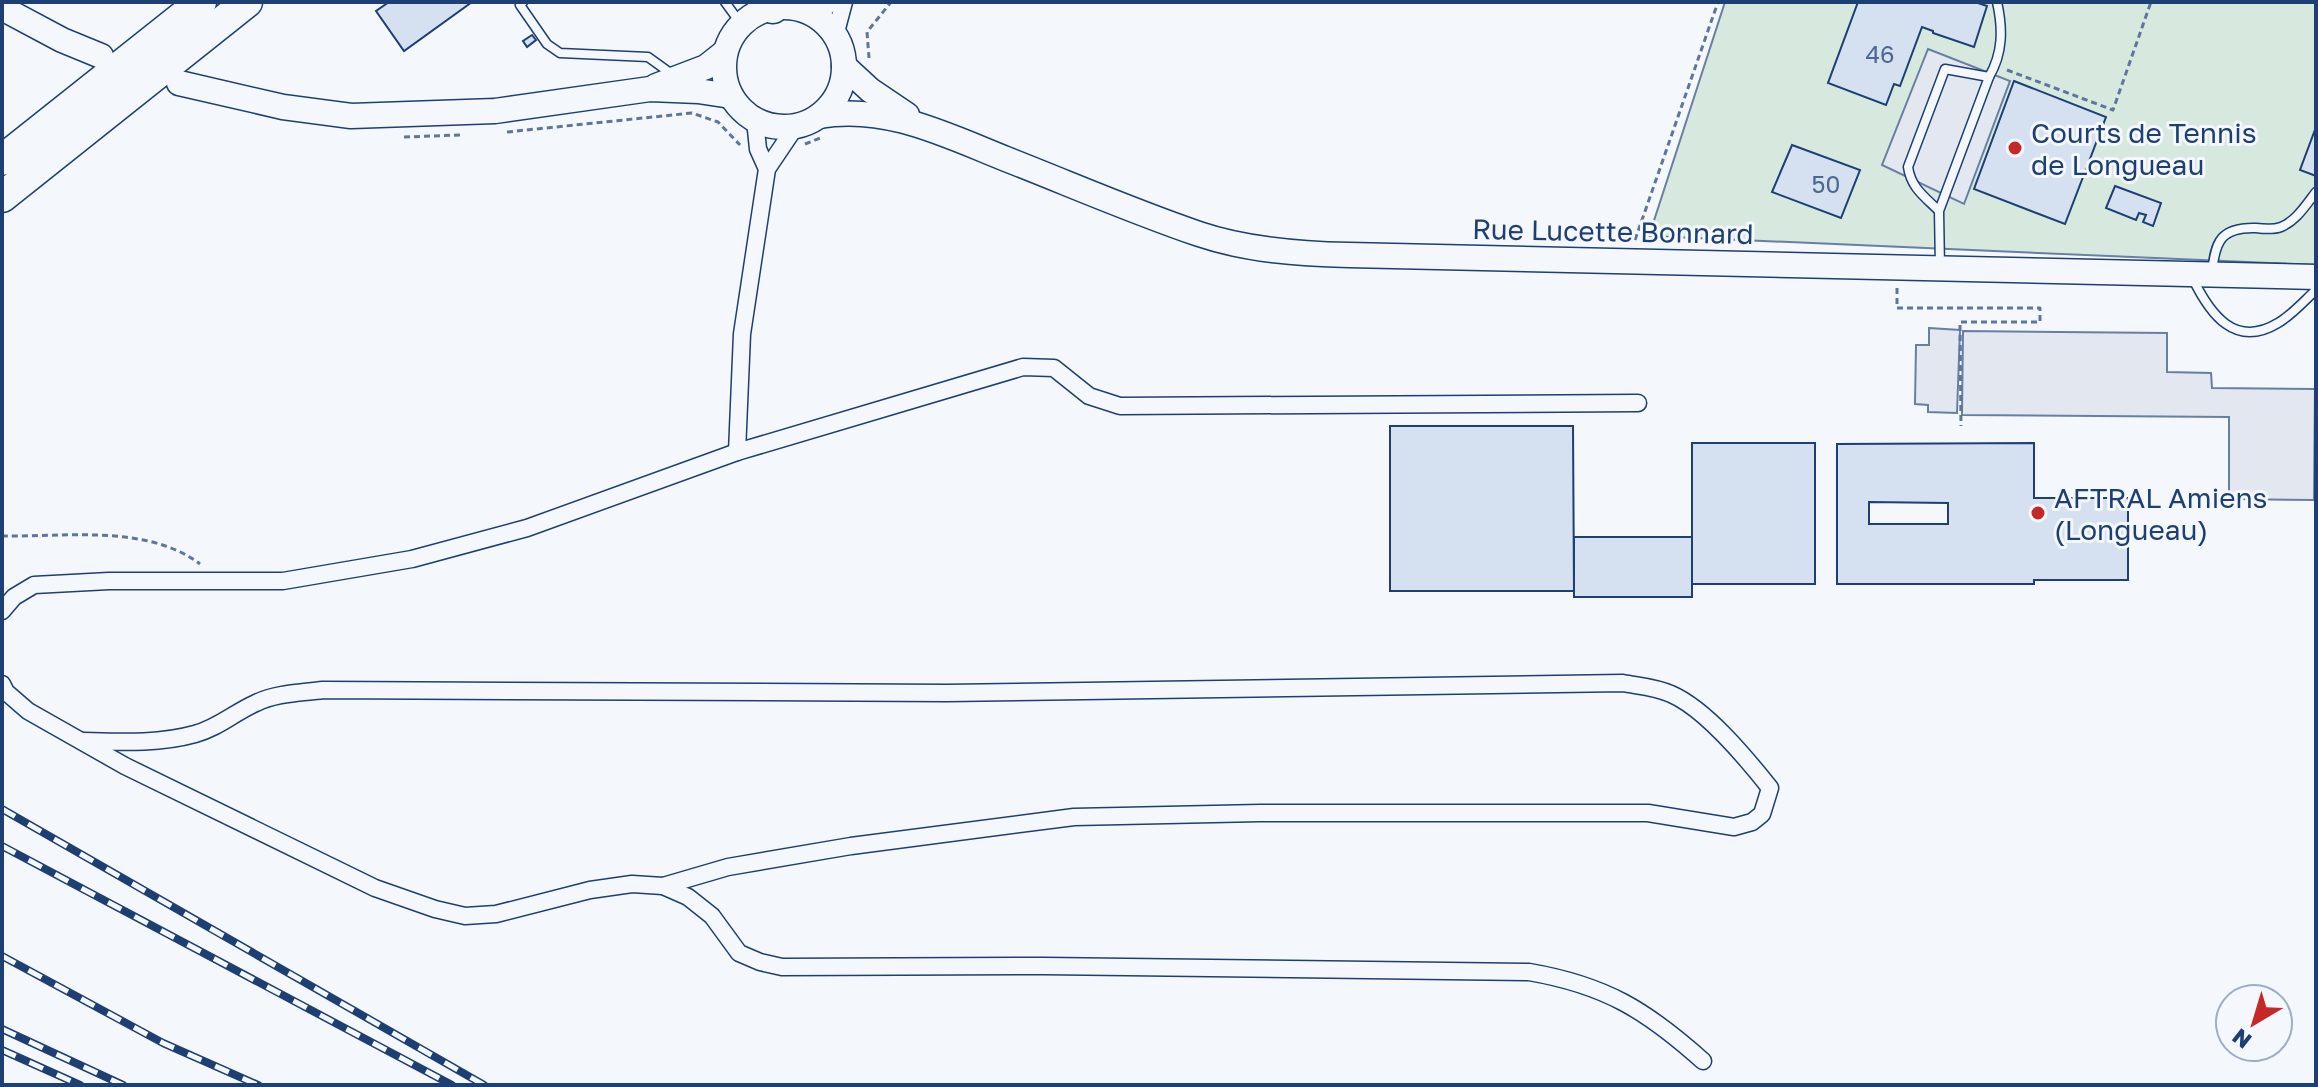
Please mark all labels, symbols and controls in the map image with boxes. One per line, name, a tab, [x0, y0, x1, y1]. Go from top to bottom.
house number: 46	[1865, 39, 1895, 68]
place label: Courts de Tennis de Longueau	[2031, 116, 2257, 181]
marker: Courts de Tennis de Longueau	[2006, 139, 2024, 157]
house number: 50	[1812, 169, 1840, 198]
street label: Rue Lucette Bonnard	[1472, 212, 1754, 250]
place label: AFTRAL Amiens (Longueau)	[2054, 481, 2267, 546]
marker: AFTRAL Amiens (Longueau)	[2029, 504, 2047, 522]
north arrow	[2214, 983, 2294, 1063]
text: N	[2226, 1023, 2256, 1055]

